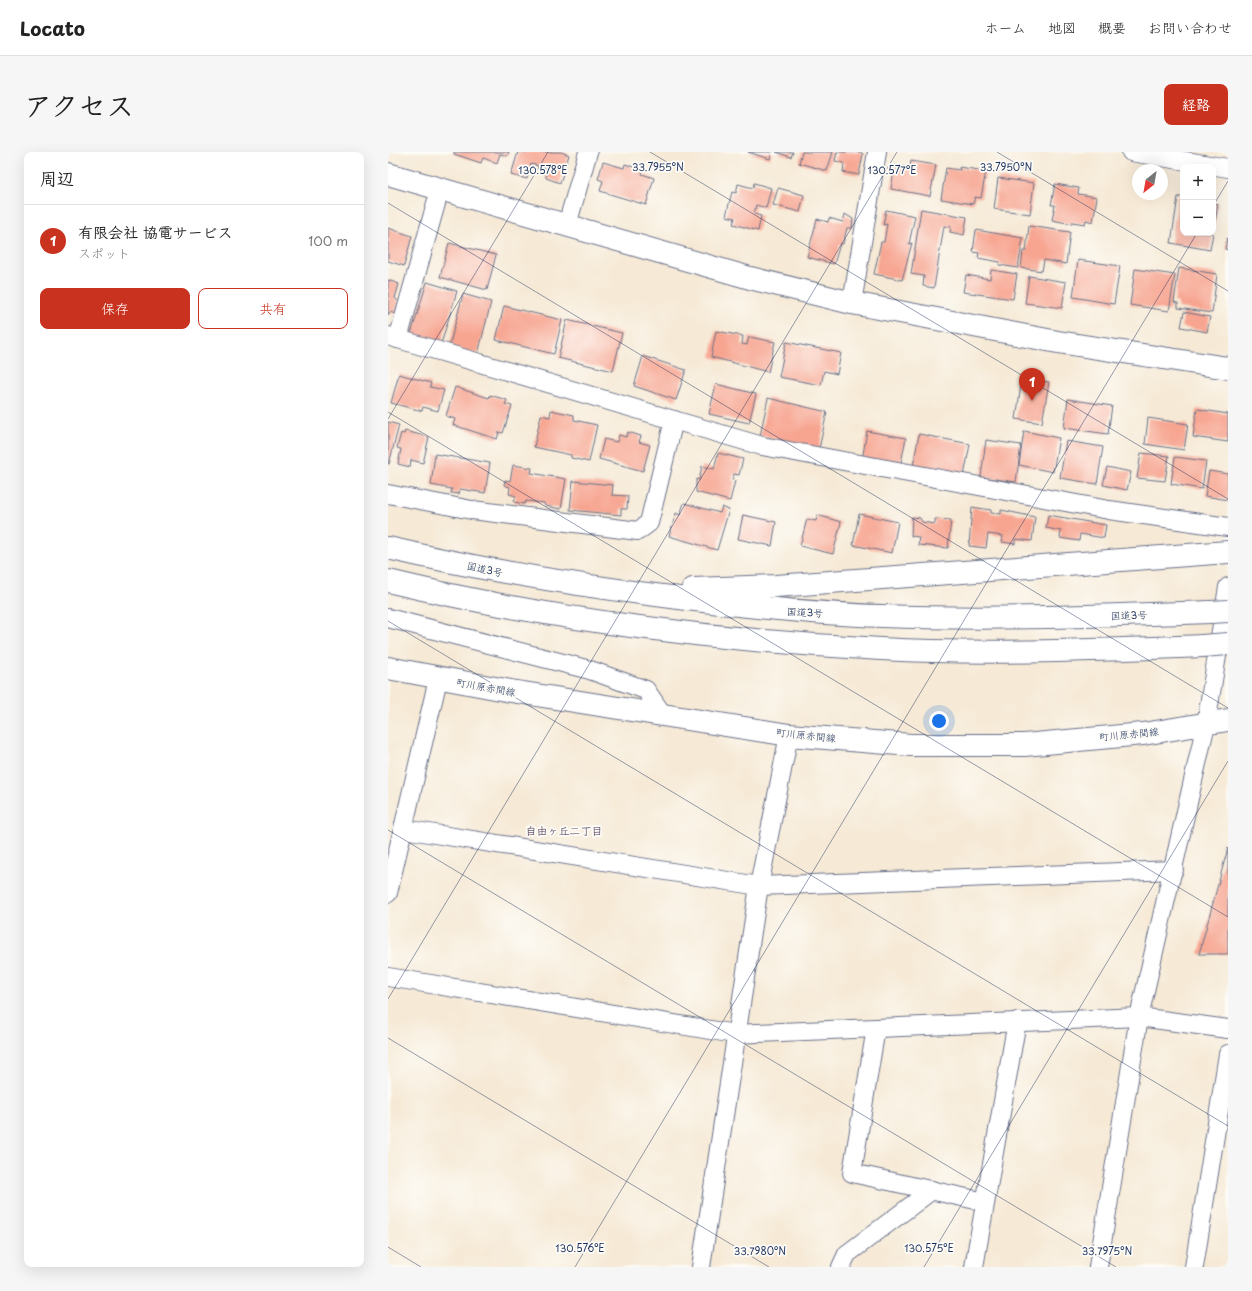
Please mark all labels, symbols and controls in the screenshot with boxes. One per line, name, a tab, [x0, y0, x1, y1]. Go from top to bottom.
text: Locato	[20, 14, 85, 42]
text: ホーム	[985, 17, 1026, 38]
text: 地図	[1048, 17, 1076, 38]
text: 概要	[1098, 17, 1126, 38]
text: お問い合わせ	[1148, 17, 1232, 38]
text: アクセス	[24, 83, 134, 126]
button: 経路	[1164, 84, 1228, 125]
text: 33.7955°N	[632, 159, 684, 174]
text: 33.7950°N	[980, 159, 1032, 174]
text: 130.578°E	[518, 162, 568, 177]
text: 130.577°E	[868, 162, 916, 177]
north arrow	[1132, 164, 1168, 200]
map controls	[1180, 164, 1216, 236]
button: +	[1180, 164, 1216, 200]
text: 周辺	[40, 165, 74, 191]
button: −	[1180, 200, 1216, 236]
text: 有限会社 協電サービス	[78, 220, 233, 243]
text: 1	[50, 231, 56, 250]
text: 100 m	[308, 231, 348, 250]
text: スポット	[78, 243, 130, 262]
button: 保存	[40, 288, 190, 329]
button: 共有	[198, 288, 348, 329]
pin: 1	[1019, 368, 1045, 401]
street label: 国道3号	[466, 557, 505, 580]
street label: 国道3号	[786, 603, 824, 620]
street label: 国道3号	[1110, 606, 1148, 623]
street label: 町川原赤間線	[455, 674, 517, 699]
your location	[929, 711, 949, 731]
street label: 町川原赤間線	[1098, 723, 1160, 744]
street label: 町川原赤間線	[775, 724, 837, 745]
district label: 自由ヶ丘二丁目	[526, 822, 603, 839]
text: 130.576°E	[555, 1240, 605, 1255]
text: 130.575°E	[904, 1240, 954, 1255]
text: 33.7980°N	[734, 1243, 786, 1258]
text: 33.7975°N	[1082, 1243, 1132, 1258]

